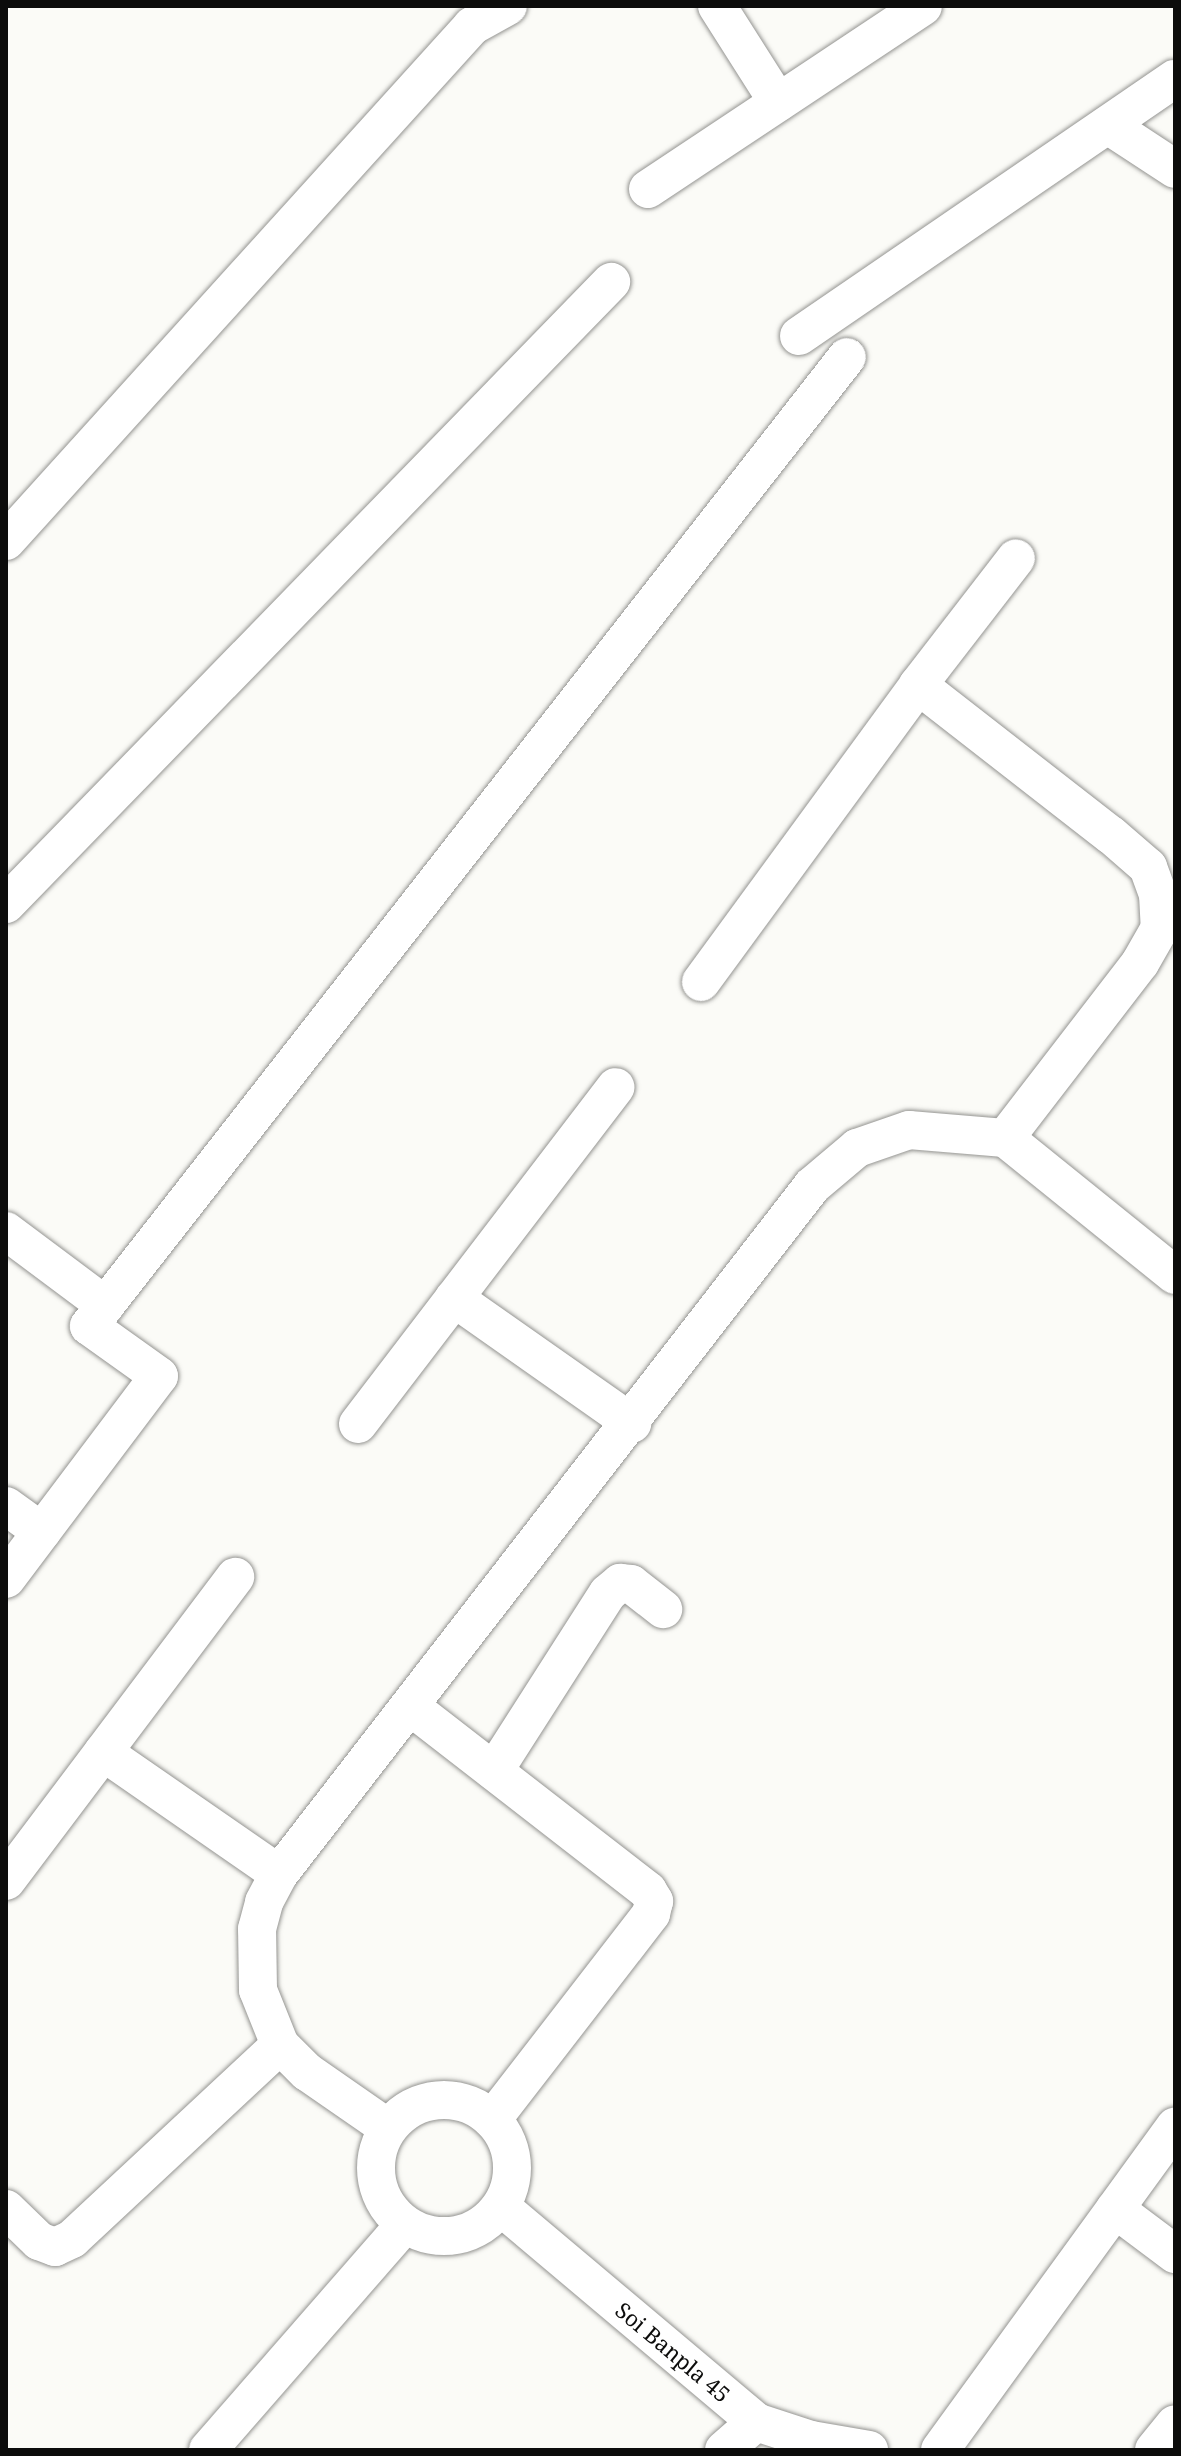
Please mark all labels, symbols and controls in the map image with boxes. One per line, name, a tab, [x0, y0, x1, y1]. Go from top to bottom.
street label: Soi Banpla 45	[610, 2296, 736, 2408]

